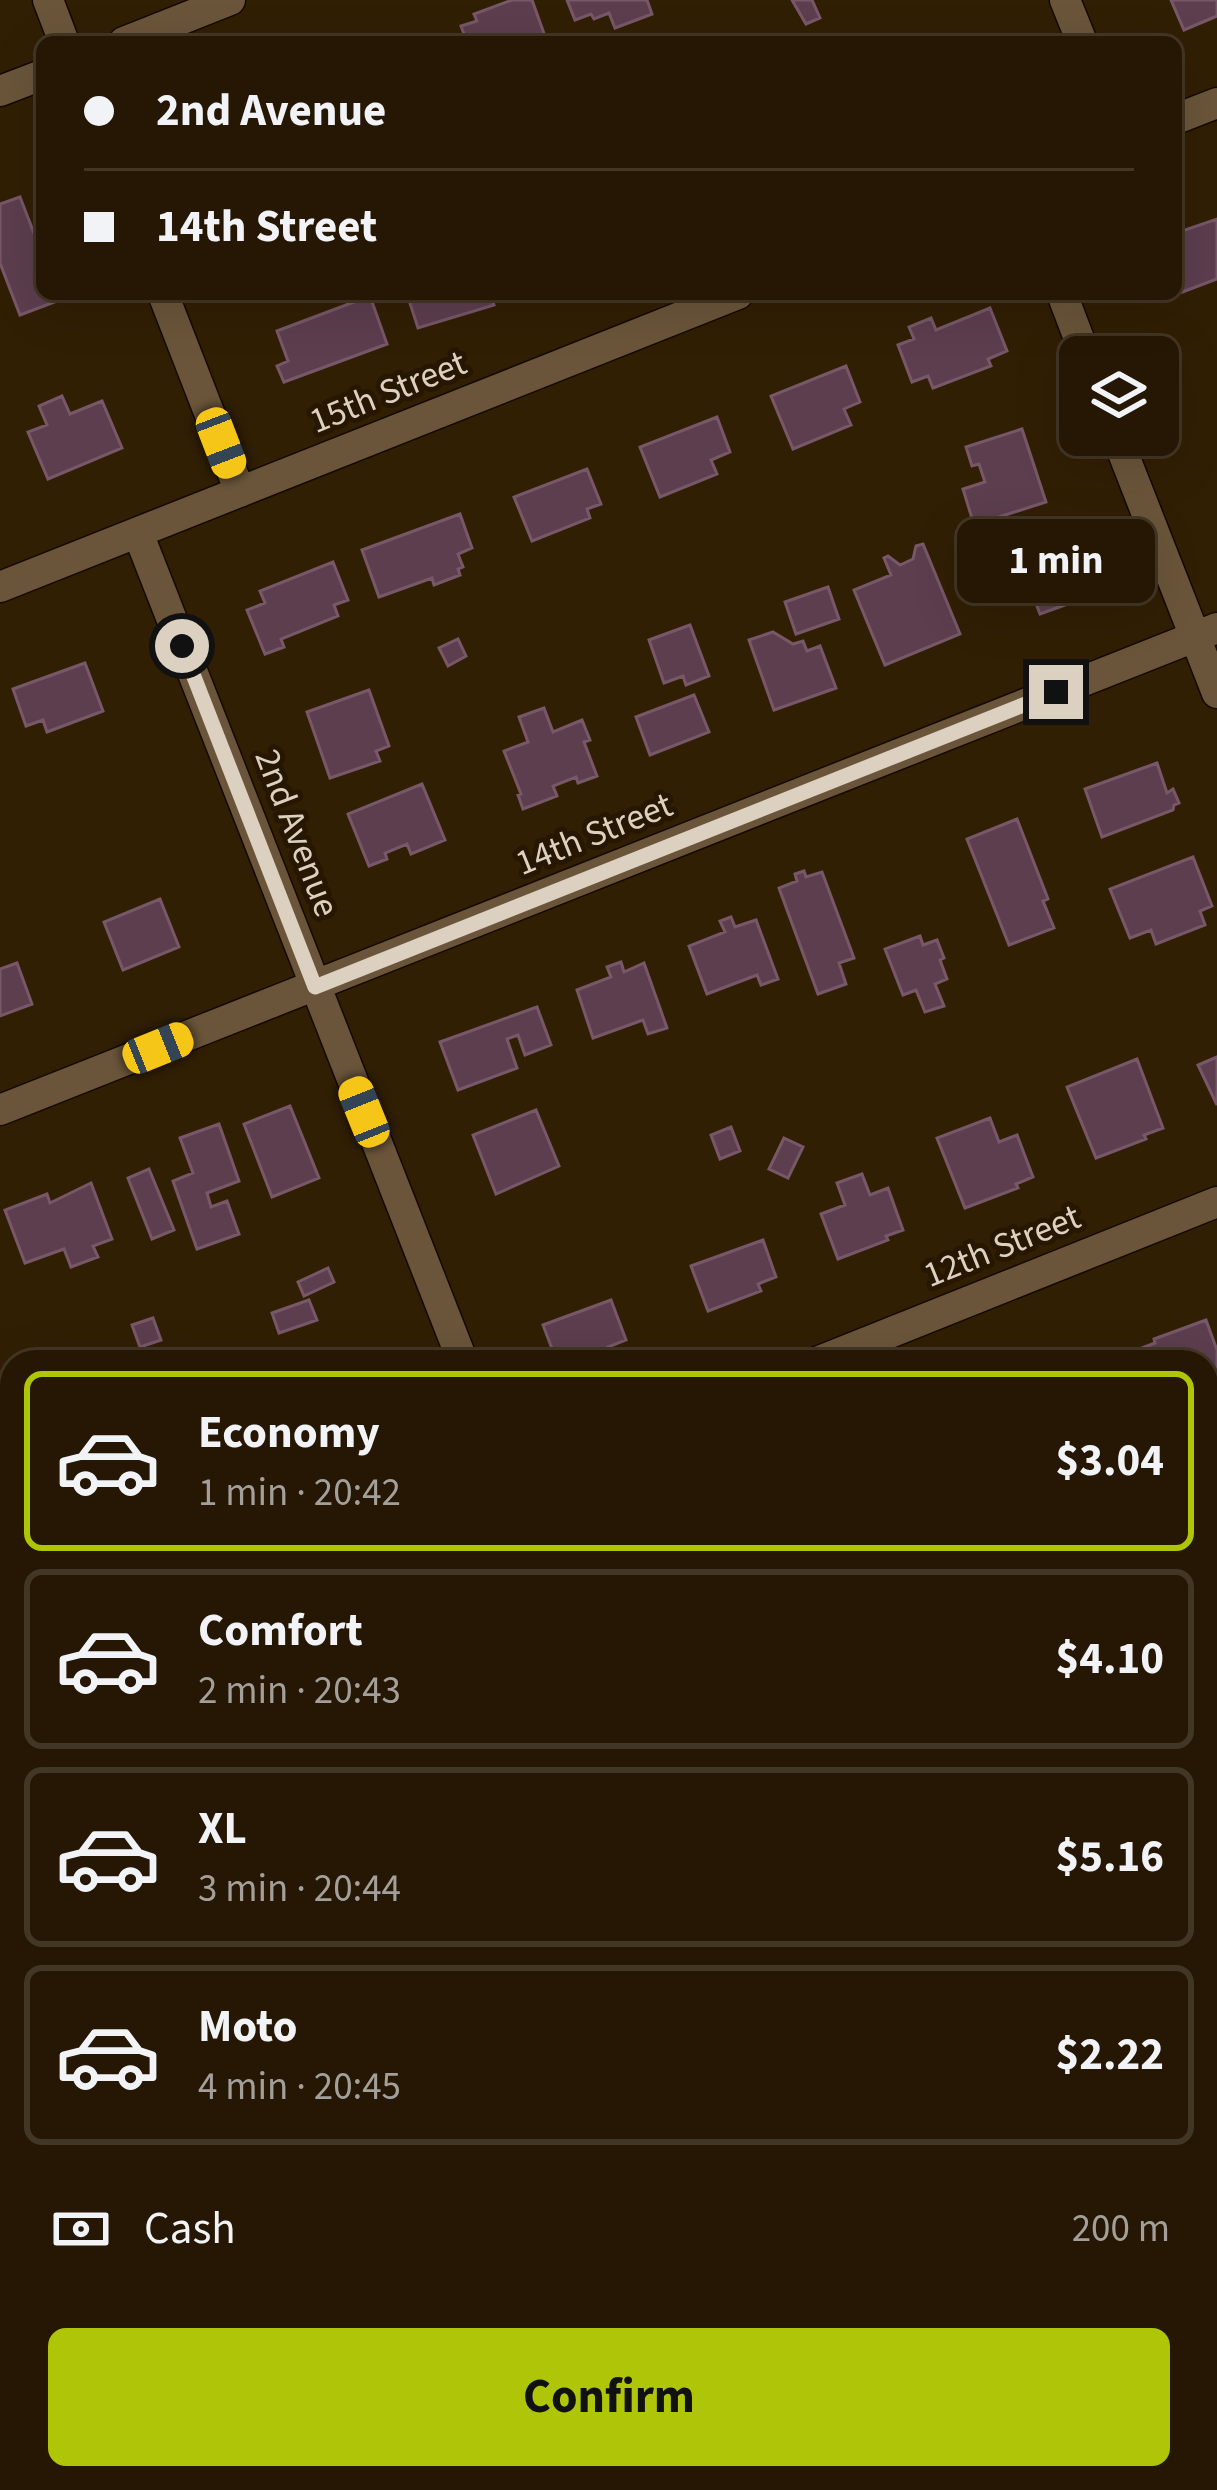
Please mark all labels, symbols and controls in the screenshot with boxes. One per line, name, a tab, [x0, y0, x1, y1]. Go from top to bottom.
text: 2nd Avenue	[156, 79, 386, 143]
text: 14th Street	[156, 195, 377, 259]
map controls	[1059, 336, 1179, 456]
button: layers	[1059, 336, 1179, 456]
street label: 15th Street	[302, 337, 474, 447]
car	[191, 403, 251, 483]
callout: 1 min	[957, 518, 1155, 602]
text: 1 min	[1009, 533, 1103, 589]
route start	[155, 619, 209, 673]
route end	[1029, 665, 1083, 719]
street label: 2nd Avenue	[242, 742, 352, 924]
street label: 14th Street	[508, 779, 680, 889]
car	[118, 1018, 198, 1078]
car	[334, 1072, 394, 1152]
street label: 12th Street	[916, 1191, 1088, 1301]
text: Economy	[198, 1401, 380, 1465]
icon: car	[54, 1407, 162, 1515]
text: $3.04	[1055, 1429, 1164, 1493]
text: 1 min · 20:42	[198, 1465, 401, 1521]
text: Comfort	[198, 1599, 363, 1663]
icon: car	[54, 1605, 162, 1713]
text: $4.10	[1055, 1627, 1164, 1691]
text: 2 min · 20:43	[198, 1663, 401, 1719]
text: XL	[198, 1797, 247, 1861]
icon: car	[54, 1803, 162, 1911]
text: $5.16	[1055, 1825, 1164, 1889]
text: 3 min · 20:44	[198, 1861, 401, 1917]
text: Moto	[198, 1995, 297, 2059]
icon: car	[54, 2001, 162, 2109]
text: $2.22	[1055, 2023, 1164, 2087]
text: 4 min · 20:45	[198, 2059, 401, 2115]
icon: cash	[48, 2196, 114, 2262]
text: Cash	[144, 2197, 236, 2261]
text: 200 m	[1072, 2201, 1170, 2257]
button: Confirm	[48, 2328, 1170, 2466]

